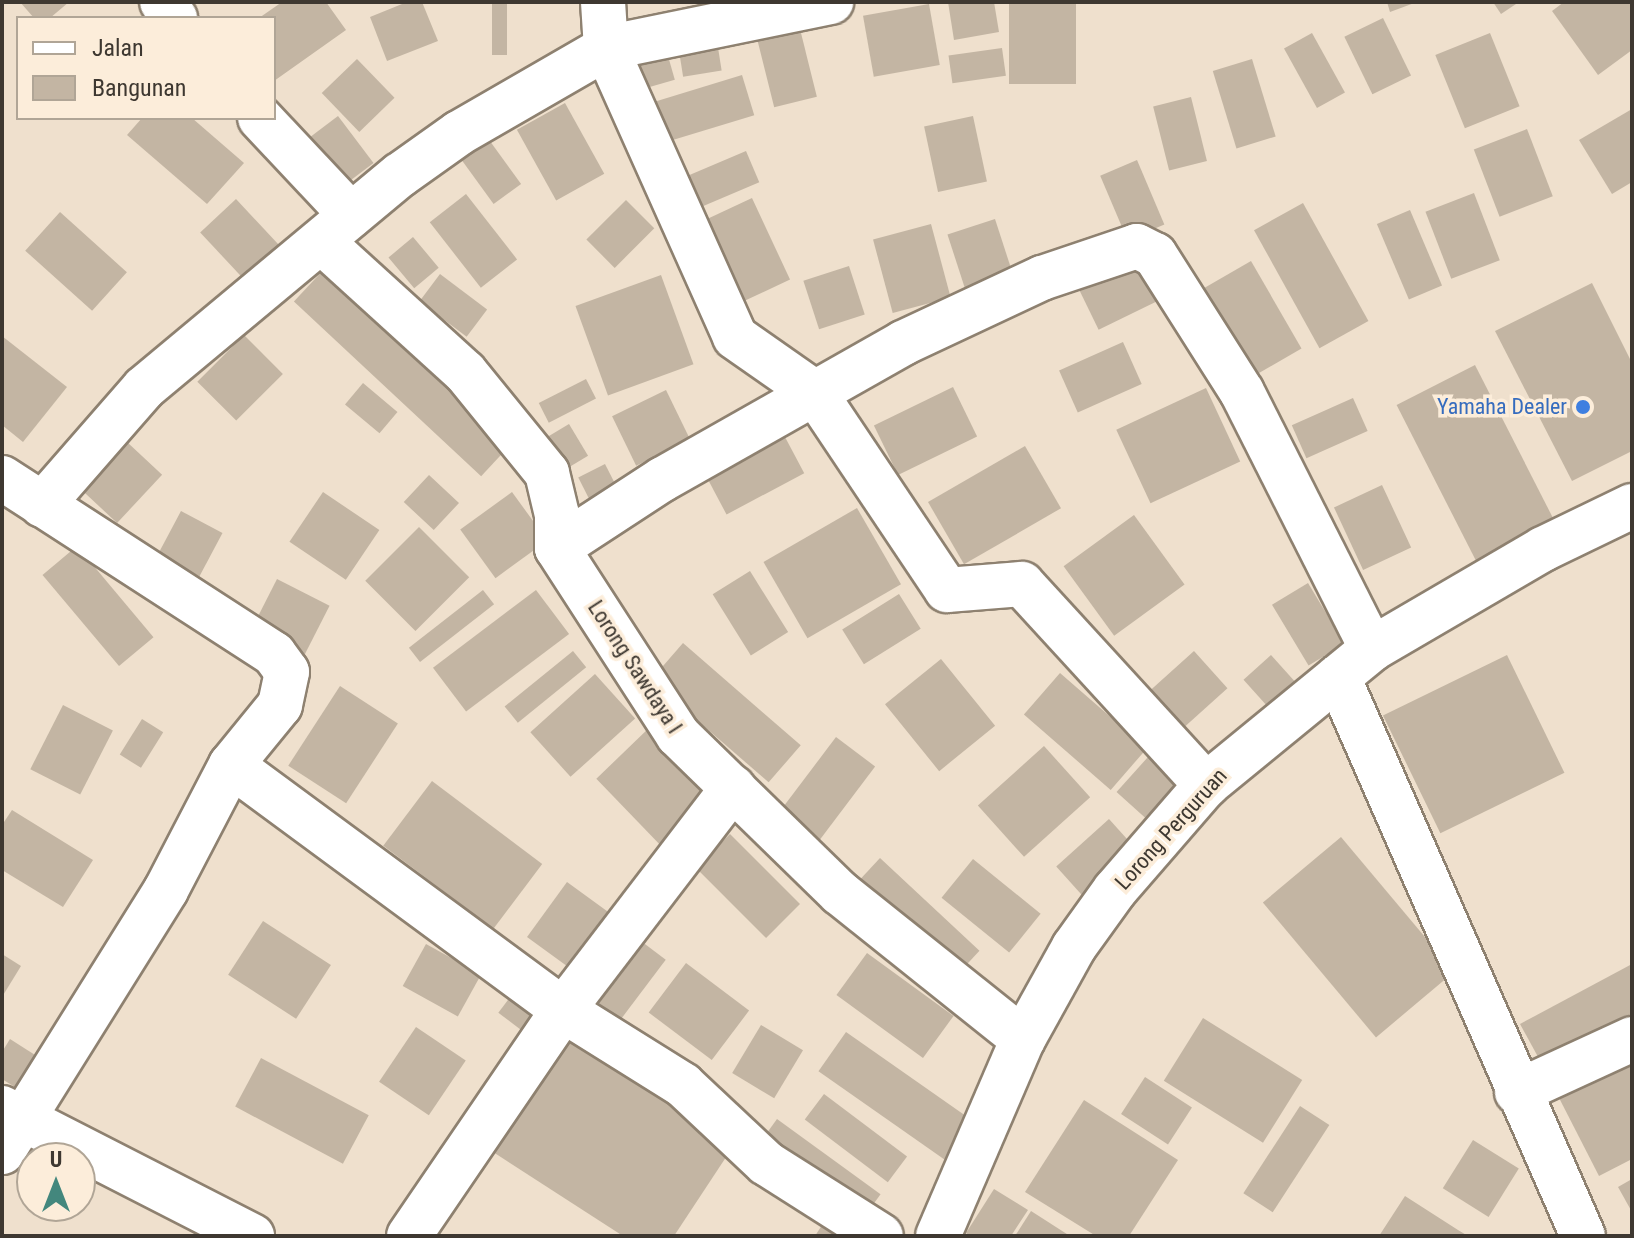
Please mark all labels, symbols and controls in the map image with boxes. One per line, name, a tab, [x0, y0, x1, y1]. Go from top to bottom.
legend	[16, 16, 276, 120]
text: Jalan	[92, 34, 144, 62]
text: Bangunan	[92, 74, 186, 102]
place label: Yamaha Dealer	[1437, 394, 1567, 420]
marker: Yamaha Dealer	[1574, 398, 1592, 416]
street label: Lorong Sawdaya I	[582, 596, 688, 738]
street label: Lorong Perguruan	[1110, 763, 1232, 895]
north arrow	[16, 1142, 96, 1222]
text: U	[50, 1147, 62, 1172]

